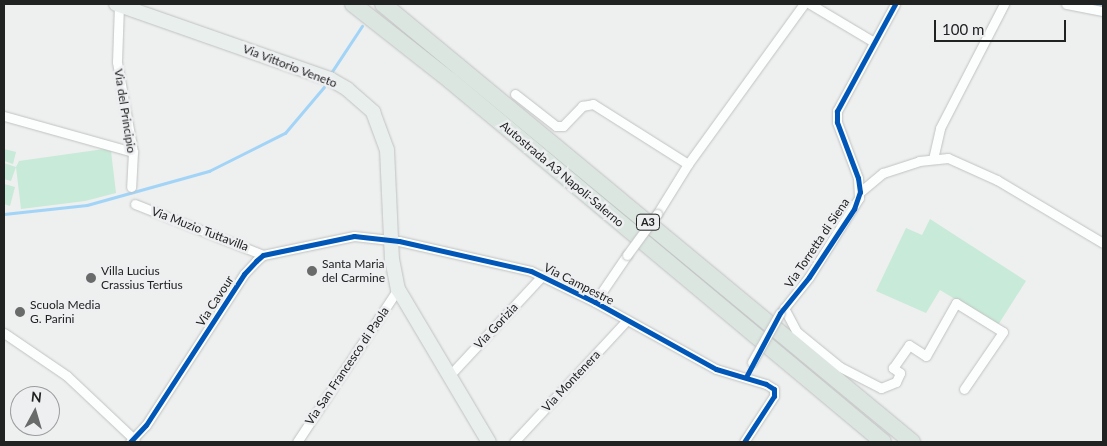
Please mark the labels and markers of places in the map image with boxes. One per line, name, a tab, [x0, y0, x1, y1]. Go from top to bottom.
place label: Santa Maria del Carmine	[322, 257, 385, 285]
place label: Villa Lucius Crassius Tertius	[101, 264, 183, 292]
marker: Santa Maria del Carmine	[306, 265, 318, 277]
marker: Villa Lucius Crassius Tertius	[85, 272, 97, 284]
place label: Scuola Media G. Parini	[30, 298, 100, 326]
marker: Scuola Media G. Parini	[14, 306, 26, 318]

